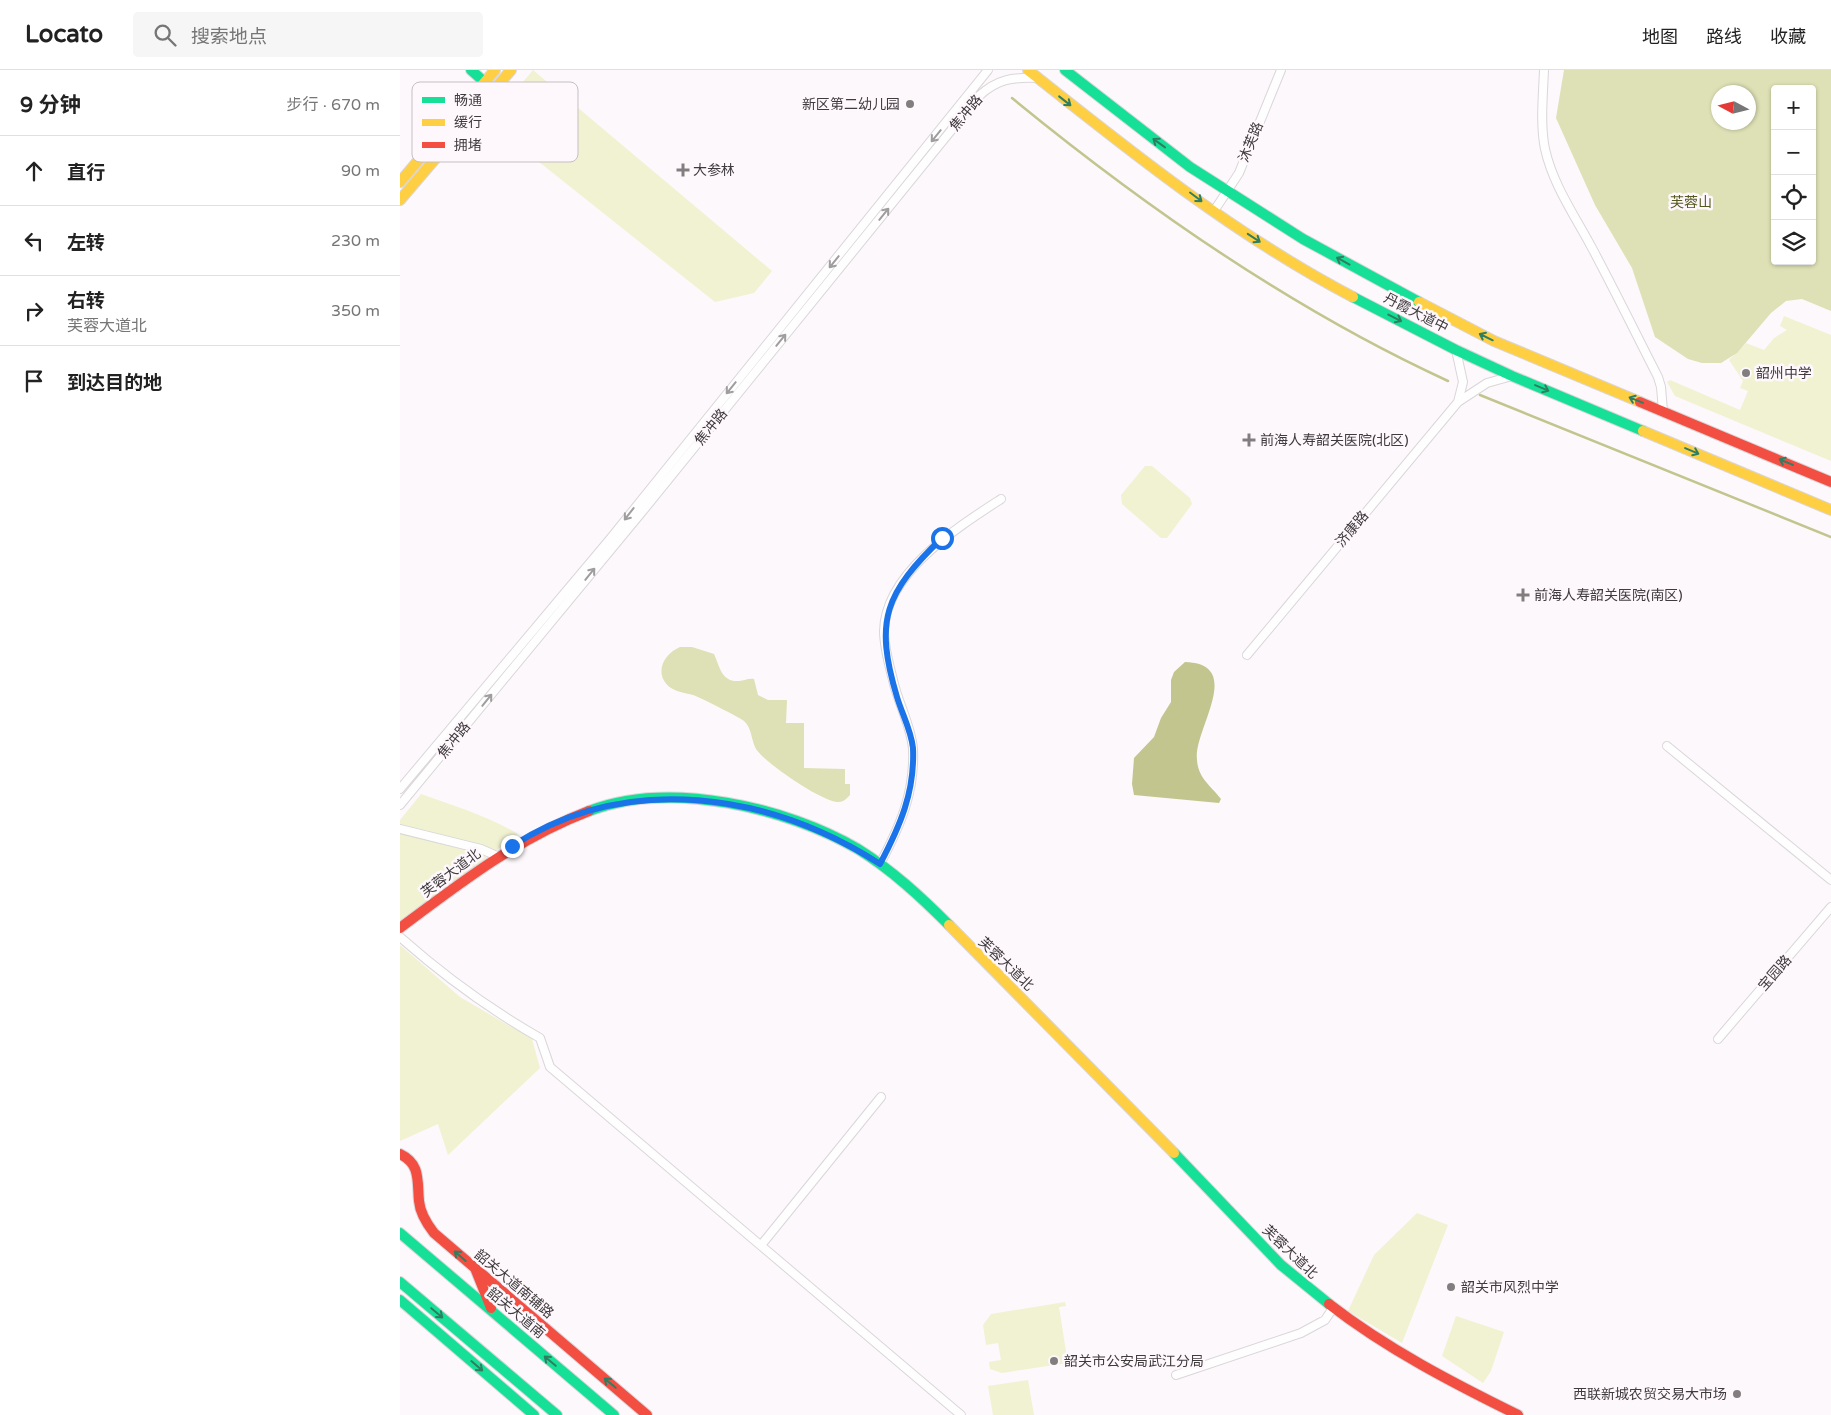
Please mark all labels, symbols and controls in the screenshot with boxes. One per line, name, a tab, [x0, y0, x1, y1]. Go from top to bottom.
search box	[133, 12, 483, 57]
text: Locato	[25, 20, 103, 49]
icon: search	[151, 21, 179, 49]
text: 搜索地点	[191, 26, 267, 48]
text: 地图	[1642, 26, 1678, 48]
text: 路线	[1706, 26, 1742, 48]
text: 收藏	[1770, 26, 1806, 48]
legend	[412, 82, 578, 162]
north arrow	[1711, 85, 1756, 130]
map controls	[1771, 85, 1816, 265]
button: +	[1771, 85, 1816, 130]
street label: 焦冲路	[946, 91, 986, 135]
text: 畅通	[454, 92, 482, 109]
text: 9 分钟	[20, 93, 81, 118]
text: 步行 · 670 m	[287, 95, 380, 115]
place label: 新区第二幼儿园	[802, 96, 900, 113]
one-way arrow	[1058, 96, 1072, 106]
marker: 新区第二幼儿园	[904, 98, 916, 110]
text: 缓行	[454, 114, 482, 131]
street label: 沐芙路	[1235, 119, 1267, 165]
one-way arrow	[930, 129, 941, 142]
button: −	[1771, 130, 1816, 175]
text: 拥堵	[454, 137, 482, 154]
one-way arrow	[1153, 138, 1166, 149]
icon: ahead	[20, 157, 48, 185]
text: 90 m	[341, 161, 380, 181]
text: 直行	[67, 162, 105, 184]
place label: 大参林	[693, 162, 735, 179]
marker: 大参林	[677, 164, 689, 176]
button: locate	[1771, 175, 1816, 220]
one-way arrow	[1189, 192, 1202, 203]
park label: 芙蓉山	[1670, 194, 1712, 211]
one-way arrow	[878, 208, 889, 221]
button: layers	[1771, 220, 1816, 265]
icon: left	[20, 227, 48, 255]
text: 230 m	[331, 231, 380, 251]
text: 左转	[67, 232, 105, 254]
one-way arrow	[1246, 234, 1260, 244]
one-way arrow	[828, 255, 839, 268]
one-way arrow	[1336, 256, 1350, 266]
text: 右转	[67, 290, 105, 312]
street label: 丹霞大道中	[1381, 290, 1451, 336]
icon: right	[20, 297, 48, 325]
text: 350 m	[331, 301, 380, 321]
one-way arrow	[1387, 314, 1402, 323]
text: 芙蓉大道北	[67, 316, 147, 336]
one-way arrow	[1479, 332, 1494, 341]
one-way arrow	[776, 334, 787, 347]
place label: 韶州中学	[1756, 365, 1812, 382]
icon: arrive	[20, 367, 48, 395]
marker: 韶州中学	[1740, 367, 1752, 379]
text: 到达目的地	[67, 372, 162, 394]
one-way arrow	[726, 381, 737, 394]
one-way arrow	[1534, 384, 1549, 394]
one-way arrow	[1629, 395, 1644, 405]
street label: 焦冲路	[691, 405, 731, 449]
place label: 前海人寿韶关医院(北区)	[1260, 432, 1409, 449]
marker: 前海人寿韶关医院(北区)	[1242, 433, 1256, 447]
one-way arrow	[1684, 446, 1699, 456]
one-way arrow	[1779, 457, 1794, 467]
street label: 济康路	[1332, 507, 1372, 551]
one-way arrow	[624, 508, 635, 521]
route start	[931, 527, 954, 550]
one-way arrow	[585, 568, 596, 581]
place label: 前海人寿韶关医院(南区)	[1534, 587, 1683, 604]
marker: 前海人寿韶关医院(南区)	[1516, 588, 1530, 602]
one-way arrow	[481, 693, 492, 706]
street label: 焦冲路	[434, 718, 474, 762]
route end	[501, 835, 524, 858]
street label: 芙蓉大道北	[418, 845, 484, 901]
street label: 芙蓉大道北	[975, 934, 1037, 994]
street label: 宝园路	[1755, 952, 1795, 994]
street label: 芙蓉大道北	[1259, 1222, 1321, 1282]
street label: 韶关大道南辅路	[471, 1246, 557, 1322]
one-way arrow	[453, 1250, 466, 1261]
place label: 韶关市风烈中学	[1461, 1279, 1559, 1296]
marker: 韶关市风烈中学	[1445, 1281, 1457, 1293]
street label: 韶关大道南	[484, 1284, 548, 1342]
one-way arrow	[431, 1308, 444, 1319]
place label: 韶关市公安局武江分局	[1064, 1353, 1204, 1370]
one-way arrow	[544, 1355, 557, 1366]
marker: 韶关市公安局武江分局	[1048, 1355, 1060, 1367]
one-way arrow	[470, 1360, 483, 1371]
one-way arrow	[604, 1378, 617, 1389]
place label: 西联新城农贸交易大市场	[1573, 1386, 1727, 1403]
marker: 西联新城农贸交易大市场	[1731, 1388, 1743, 1400]

